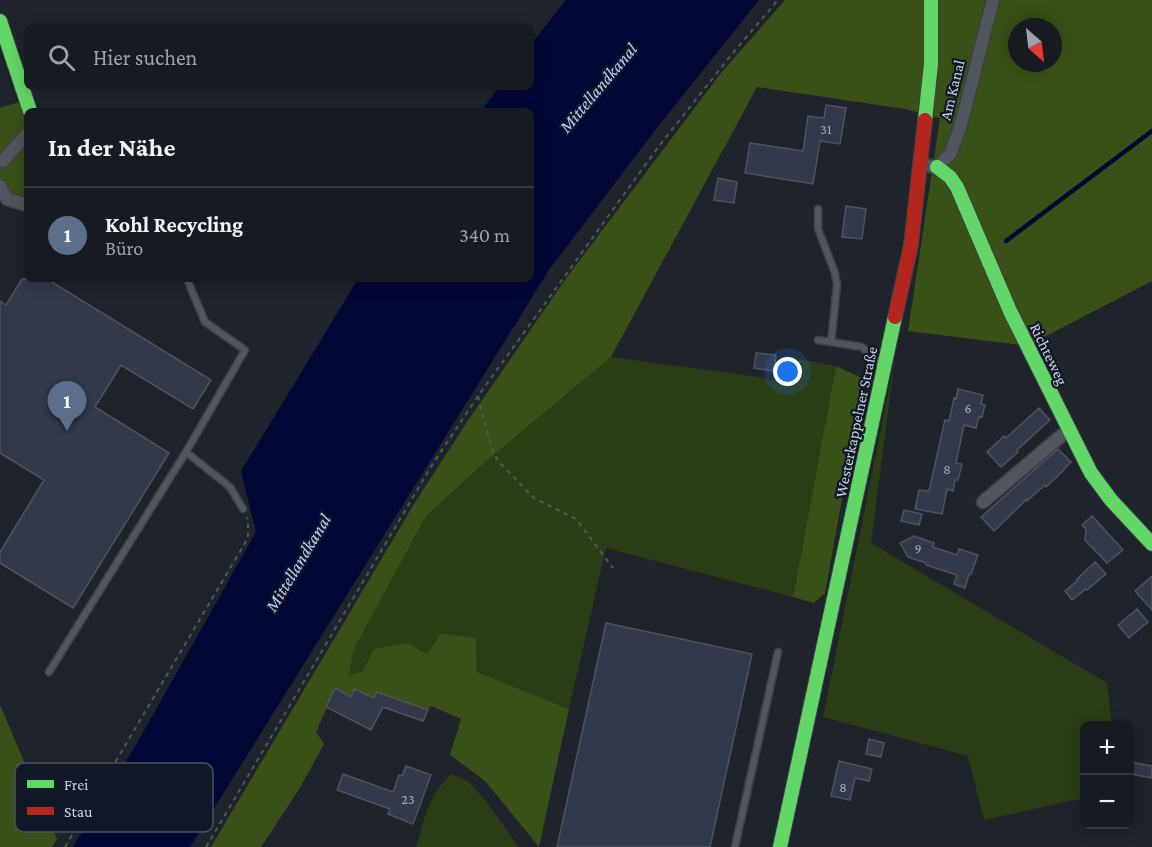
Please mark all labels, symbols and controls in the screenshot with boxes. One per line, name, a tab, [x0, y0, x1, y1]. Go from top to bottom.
north arrow	[1008, 18, 1062, 72]
search box	[24, 24, 534, 90]
water label: Mittellandkanal	[554, 39, 641, 137]
icon: search	[45, 41, 78, 74]
text: Hier suchen	[93, 45, 197, 70]
street label: Am Kanal	[936, 58, 968, 122]
house number: 31	[820, 121, 832, 137]
text: In der Nähe	[48, 133, 176, 162]
text: Kohl Recycling	[105, 212, 243, 237]
text: 1	[64, 224, 71, 246]
text: 340 m	[459, 224, 510, 246]
text: Büro	[105, 237, 143, 259]
street label: Richteweg	[1026, 320, 1071, 388]
street label: Westerkappelner Straße	[832, 345, 881, 499]
your location	[773, 357, 802, 386]
pin: 1	[48, 382, 86, 431]
house number: 6	[964, 400, 972, 416]
house number: 8	[943, 461, 951, 477]
water label: Mittellandkanal	[261, 510, 335, 616]
house number: 9	[914, 540, 922, 556]
map controls	[1080, 721, 1134, 829]
button: +	[1080, 721, 1134, 775]
legend	[15, 763, 213, 832]
button: −	[1080, 775, 1134, 829]
text: Frei	[64, 776, 88, 793]
house number: 8	[839, 779, 847, 795]
house number: 23	[401, 791, 415, 807]
text: Stau	[64, 803, 93, 820]

